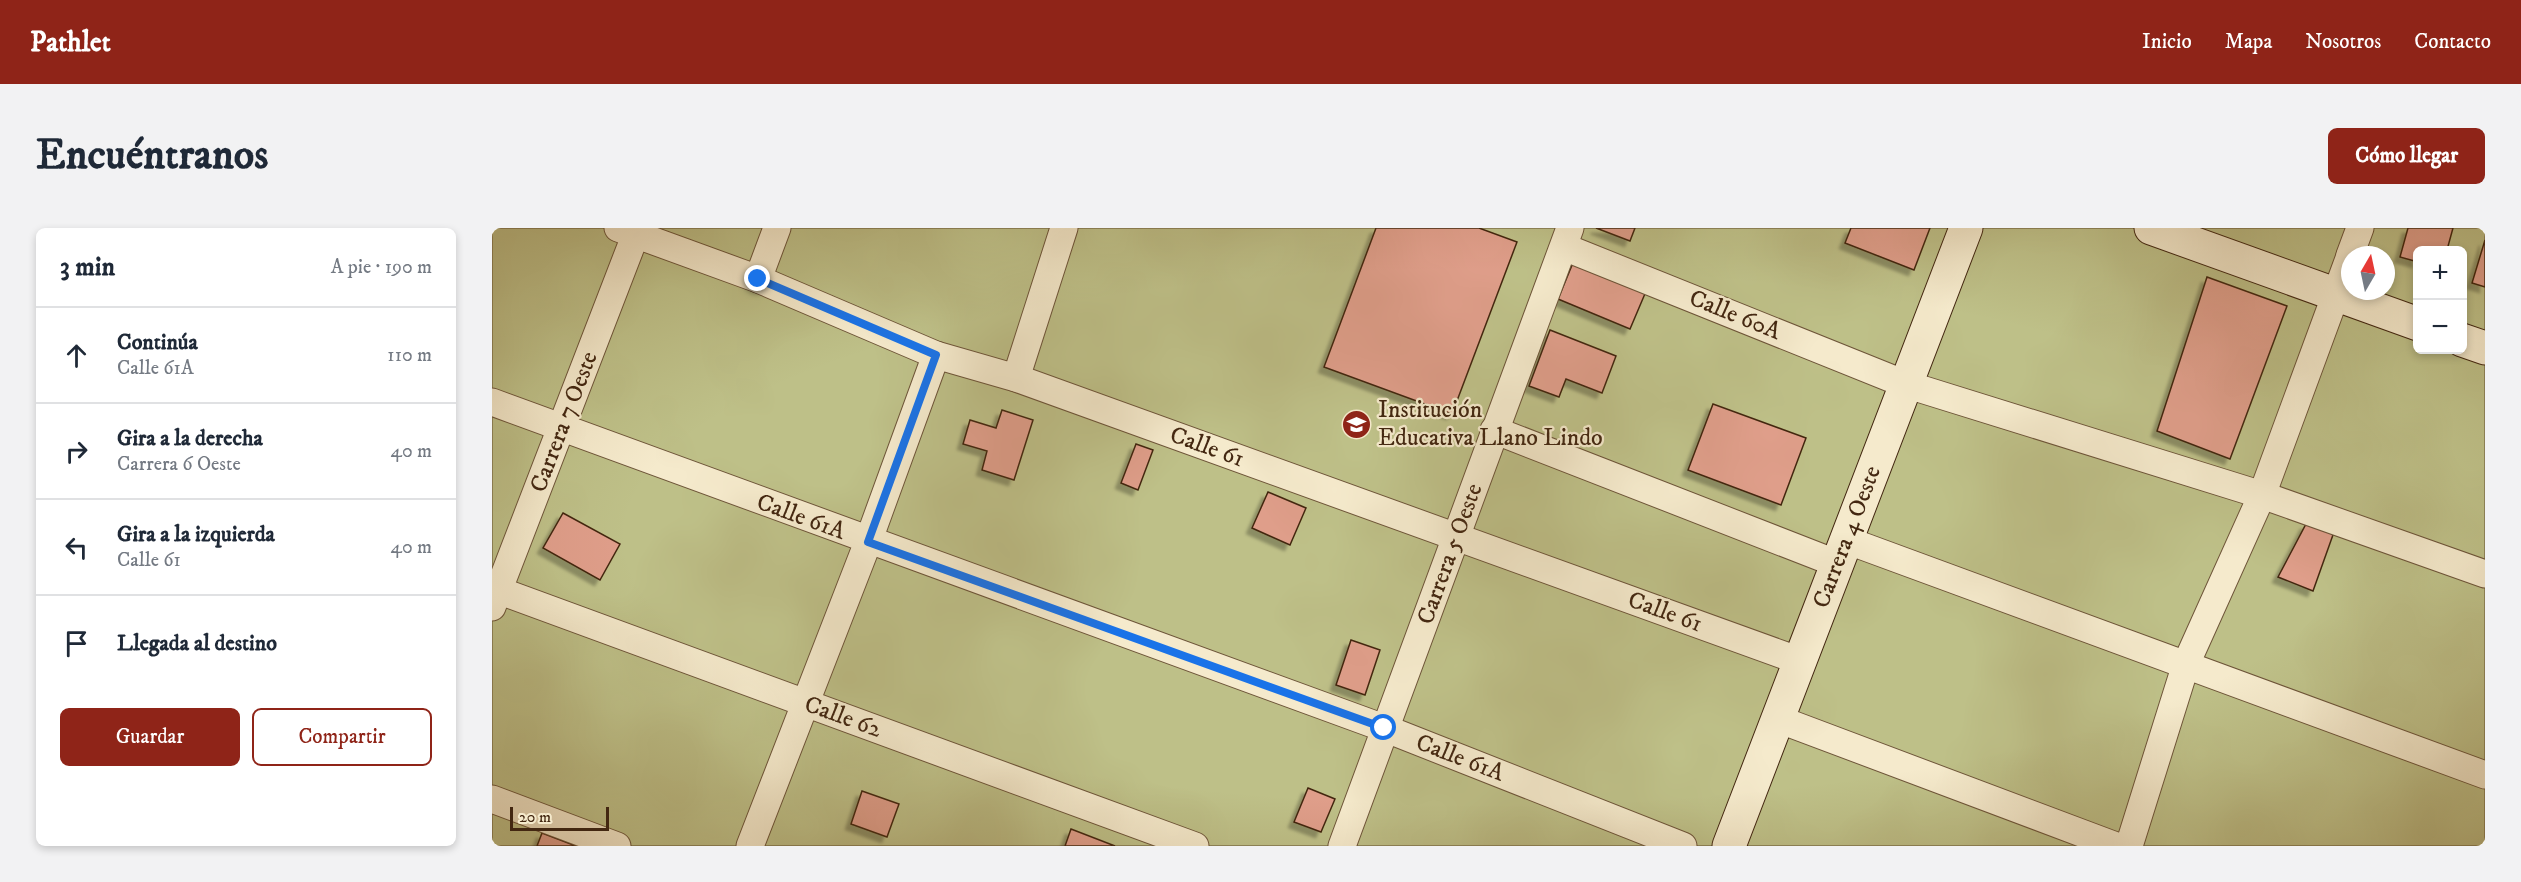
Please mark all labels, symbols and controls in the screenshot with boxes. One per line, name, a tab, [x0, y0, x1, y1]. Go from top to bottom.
text: Pathlet	[30, 25, 111, 60]
text: Inicio	[2142, 29, 2192, 55]
text: Mapa	[2225, 29, 2272, 55]
text: Nosotros	[2305, 29, 2381, 55]
text: Contacto	[2414, 29, 2491, 55]
button: Cómo llegar	[2328, 128, 2485, 184]
text: Encuéntranos	[36, 130, 268, 182]
north arrow	[2341, 246, 2395, 300]
map controls	[2413, 246, 2467, 354]
button: +	[2413, 246, 2467, 300]
text: 3 min	[60, 251, 115, 284]
text: A pie · 190 m	[331, 255, 432, 280]
route end	[744, 265, 770, 291]
street label: Calle 60A	[1685, 283, 1786, 347]
button: −	[2413, 300, 2467, 354]
text: Continúa	[117, 329, 198, 356]
icon: ahead	[60, 339, 93, 372]
text: 110 m	[387, 343, 432, 368]
street label: Carrera 7 Oeste	[523, 347, 605, 497]
text: Calle 61A	[117, 356, 194, 381]
place label: Institución Educativa Llano Lindo	[1378, 395, 1603, 453]
school or university icon: Institución Educativa Llano Lindo	[1341, 408, 1373, 440]
street label: Calle 61	[1166, 420, 1248, 474]
text: Gira a la derecha	[117, 425, 263, 452]
icon: right	[60, 435, 93, 468]
text: 40 m	[390, 439, 432, 464]
text: Carrera 6 Oeste	[117, 452, 241, 477]
street label: Carrera 4 Oeste	[1806, 462, 1888, 612]
street label: Carrera 5 Oeste	[1411, 479, 1489, 629]
street label: Calle 61A	[753, 487, 850, 547]
text: Gira a la izquierda	[117, 521, 275, 548]
icon: left	[60, 531, 93, 564]
text: 40 m	[390, 535, 432, 560]
text: Calle 61	[117, 548, 181, 573]
street label: Calle 61	[1624, 585, 1706, 639]
icon: arrive	[60, 627, 93, 660]
text: Llegada al destino	[117, 630, 277, 657]
street label: Calle 62	[800, 689, 886, 745]
button: Guardar	[60, 708, 240, 766]
button: Compartir	[252, 708, 432, 766]
route start	[1370, 714, 1396, 740]
street label: Calle 61A	[1412, 728, 1509, 789]
scale bar	[510, 804, 609, 832]
text: 20 m	[519, 807, 551, 827]

